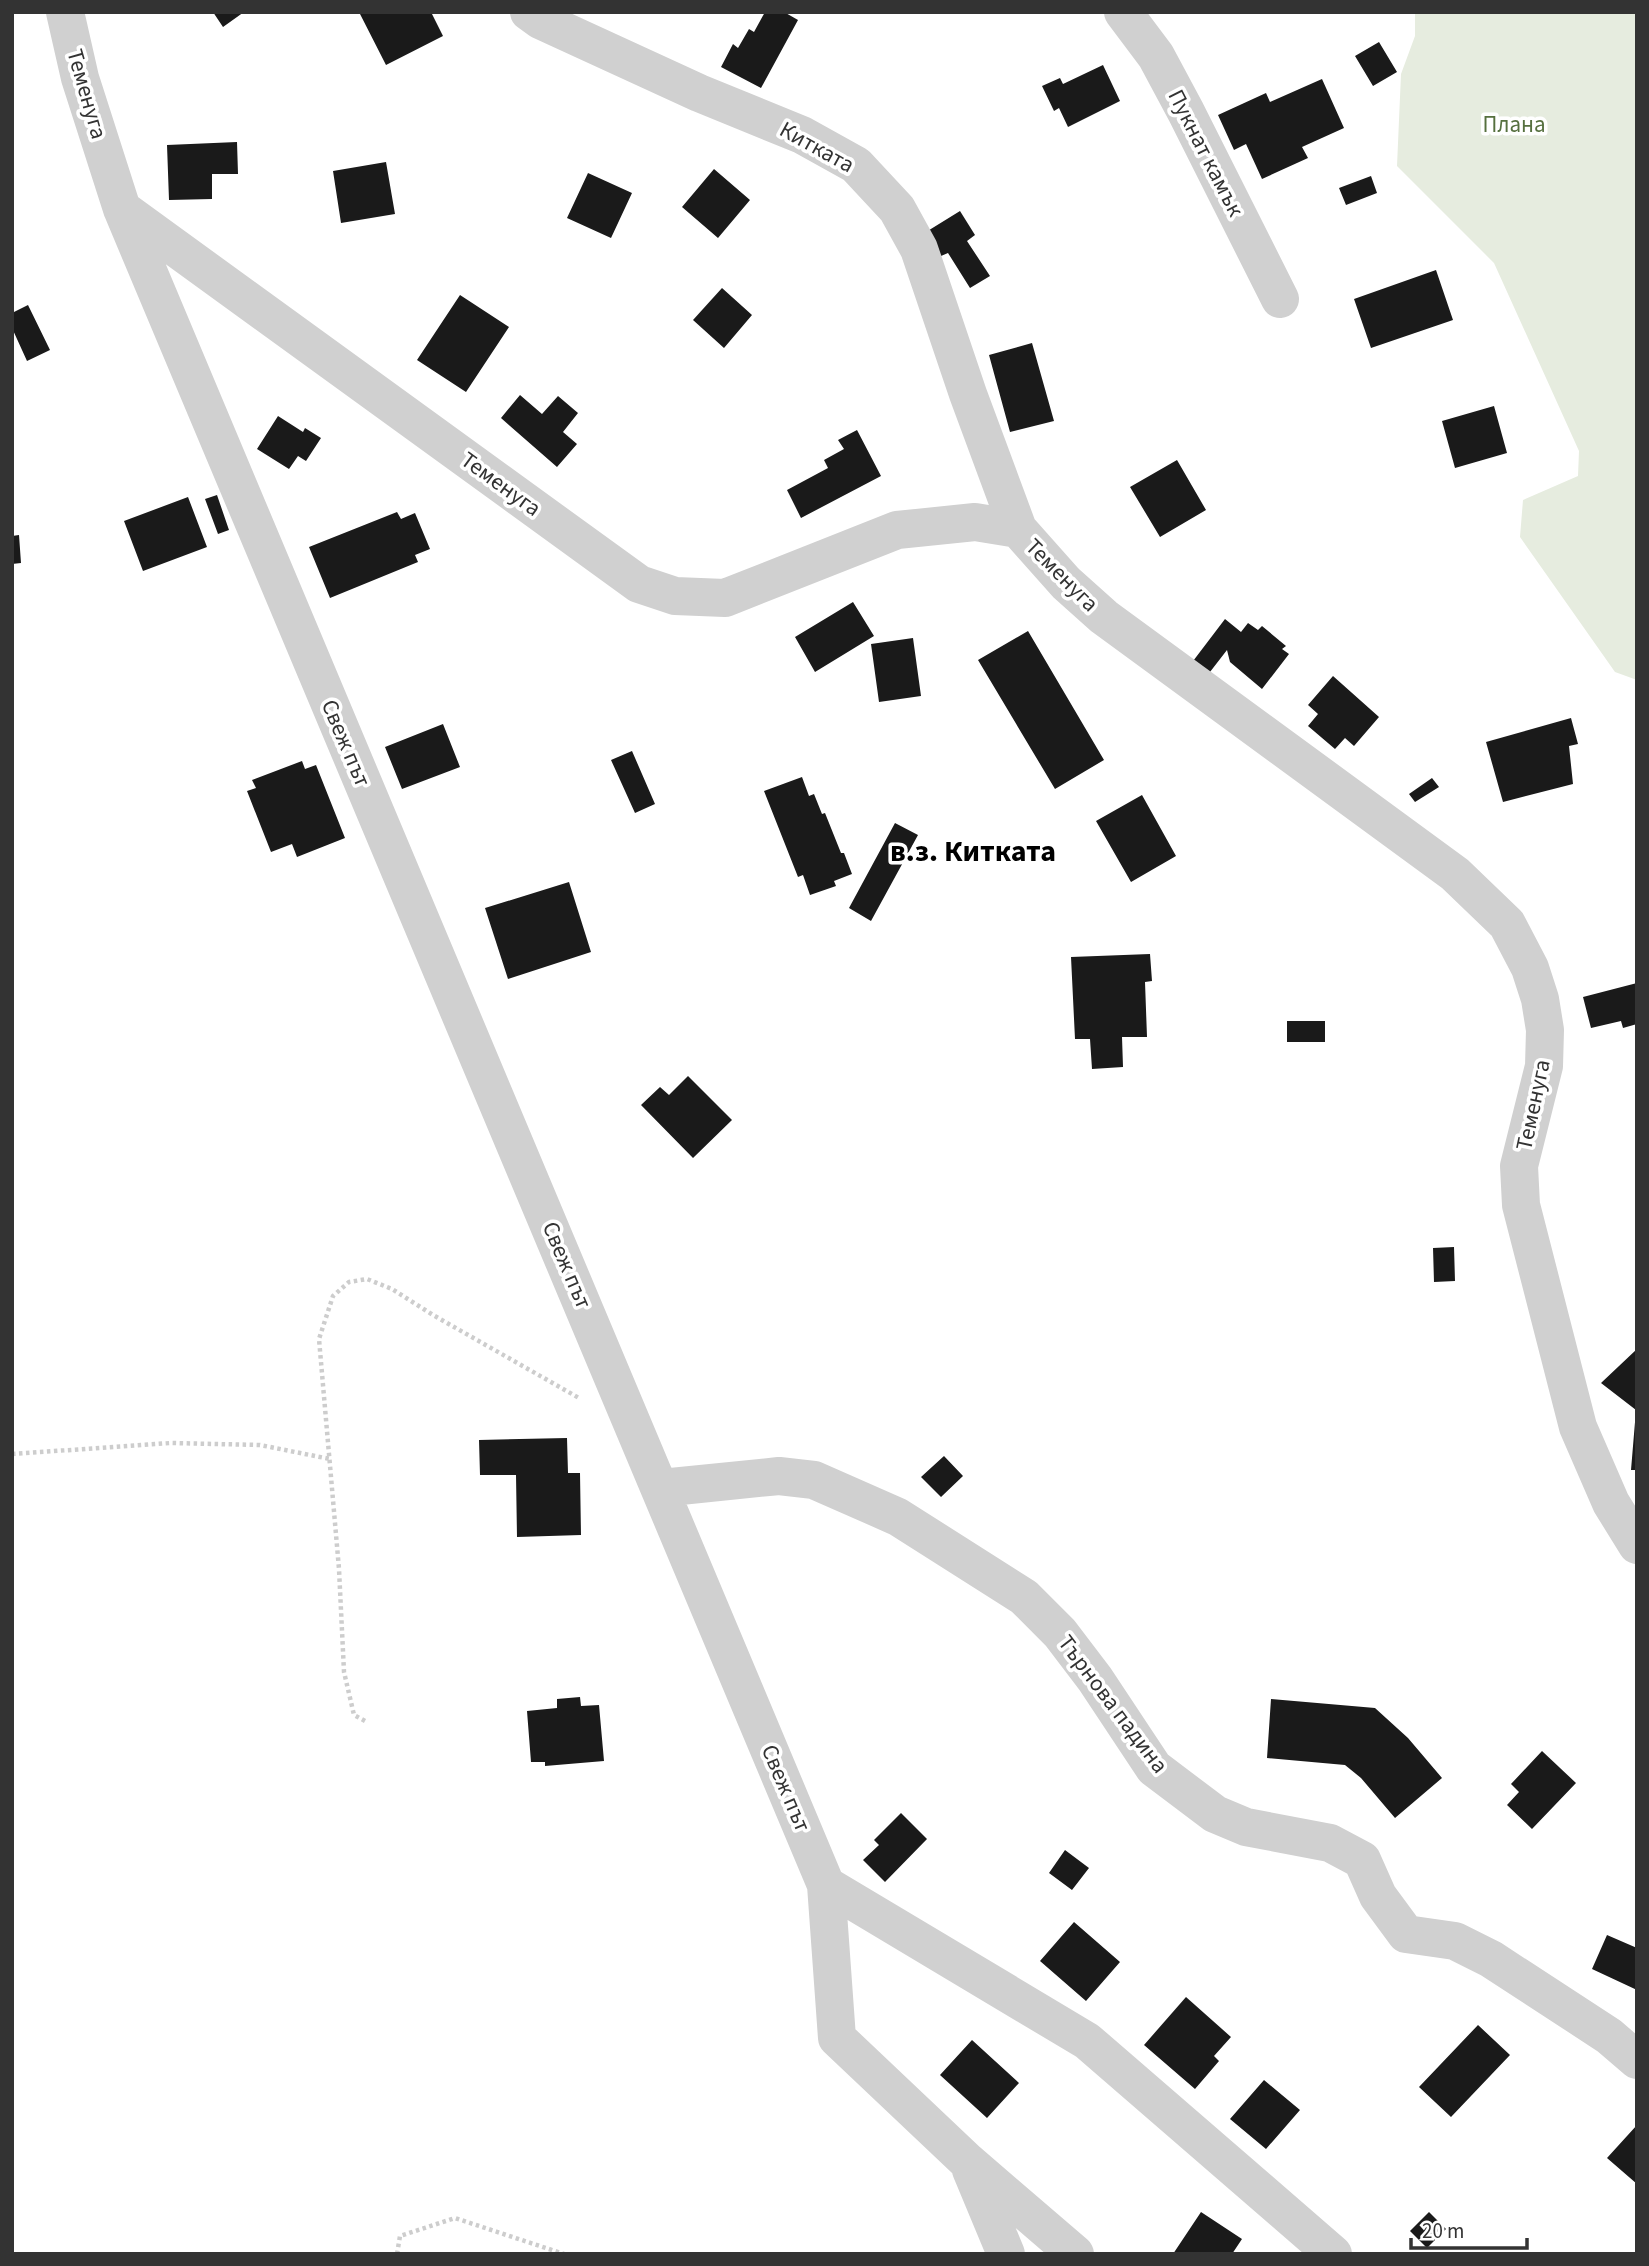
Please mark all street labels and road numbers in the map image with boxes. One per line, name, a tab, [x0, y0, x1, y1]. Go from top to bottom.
street label: Теменуга	[58, 45, 116, 143]
street label: Пукнат камък	[1160, 84, 1252, 223]
street label: Китката	[774, 113, 860, 181]
street label: Теменуга	[454, 444, 548, 524]
street label: Теменуга	[1018, 531, 1106, 619]
street label: Свеж път	[313, 694, 379, 792]
street label: Теменуга	[1507, 1057, 1559, 1153]
street label: Свеж път	[534, 1216, 600, 1314]
street label: Търнова падина	[1050, 1628, 1176, 1780]
street label: Свеж път	[753, 1739, 819, 1837]

